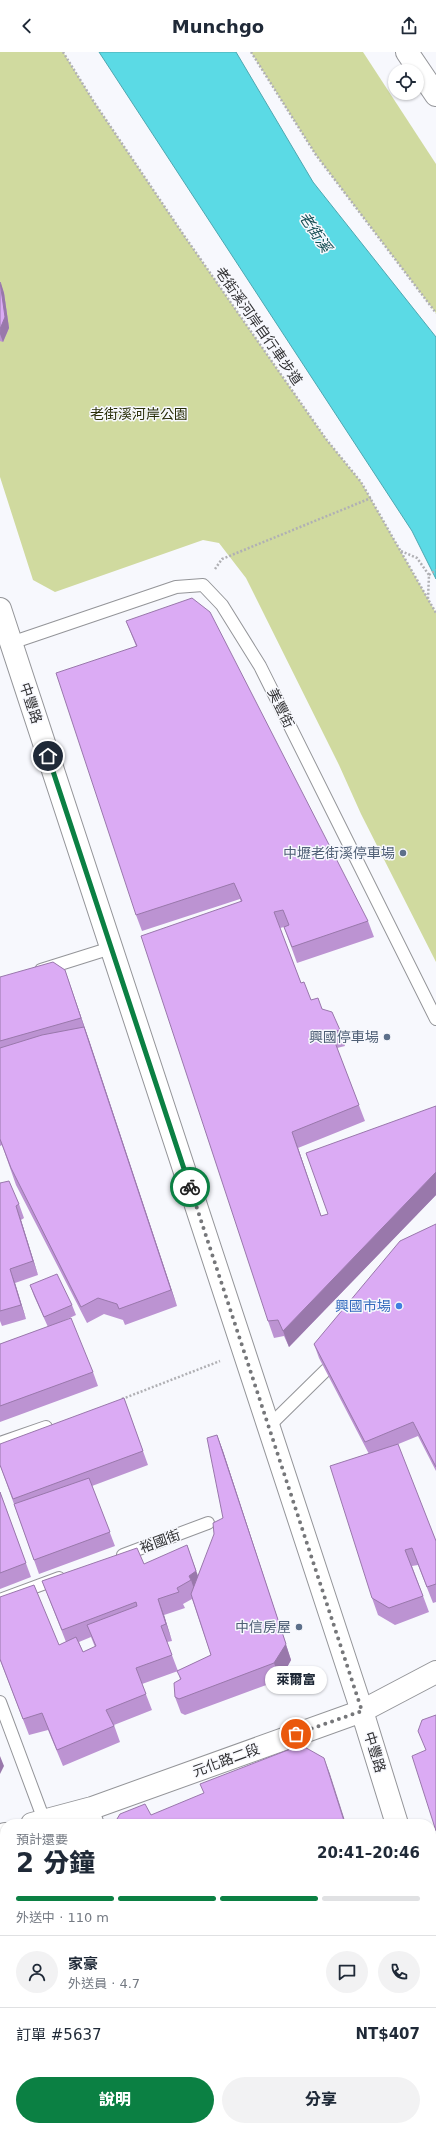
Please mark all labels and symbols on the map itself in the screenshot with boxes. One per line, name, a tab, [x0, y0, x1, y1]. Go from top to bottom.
water label: 老街溪	[295, 208, 336, 257]
street label: 老街溪河岸自行車步道	[212, 264, 306, 388]
park label: 老街溪河岸公園	[90, 406, 188, 422]
street label: 中豐路	[17, 681, 45, 725]
street label: 美豐街	[265, 686, 297, 730]
pin	[31, 739, 65, 773]
place label: 中壢老街溪停車場	[283, 845, 395, 861]
marker: 中壢老街溪停車場	[398, 848, 408, 858]
place label: 興國停車場	[309, 1029, 379, 1045]
marker: 興國停車場	[382, 1032, 392, 1042]
courier	[170, 1167, 210, 1207]
place label: 興國市場	[335, 1298, 391, 1314]
marker: 興國市場	[394, 1301, 404, 1311]
street label: 裕國街	[138, 1526, 182, 1556]
place label: 中信房屋	[235, 1619, 291, 1635]
marker: 中信房屋	[294, 1622, 304, 1632]
callout: 萊爾富	[265, 1666, 327, 1694]
pin	[279, 1717, 313, 1751]
street label: 中豐路	[361, 1730, 389, 1774]
street label: 元化路二段	[190, 1741, 262, 1779]

